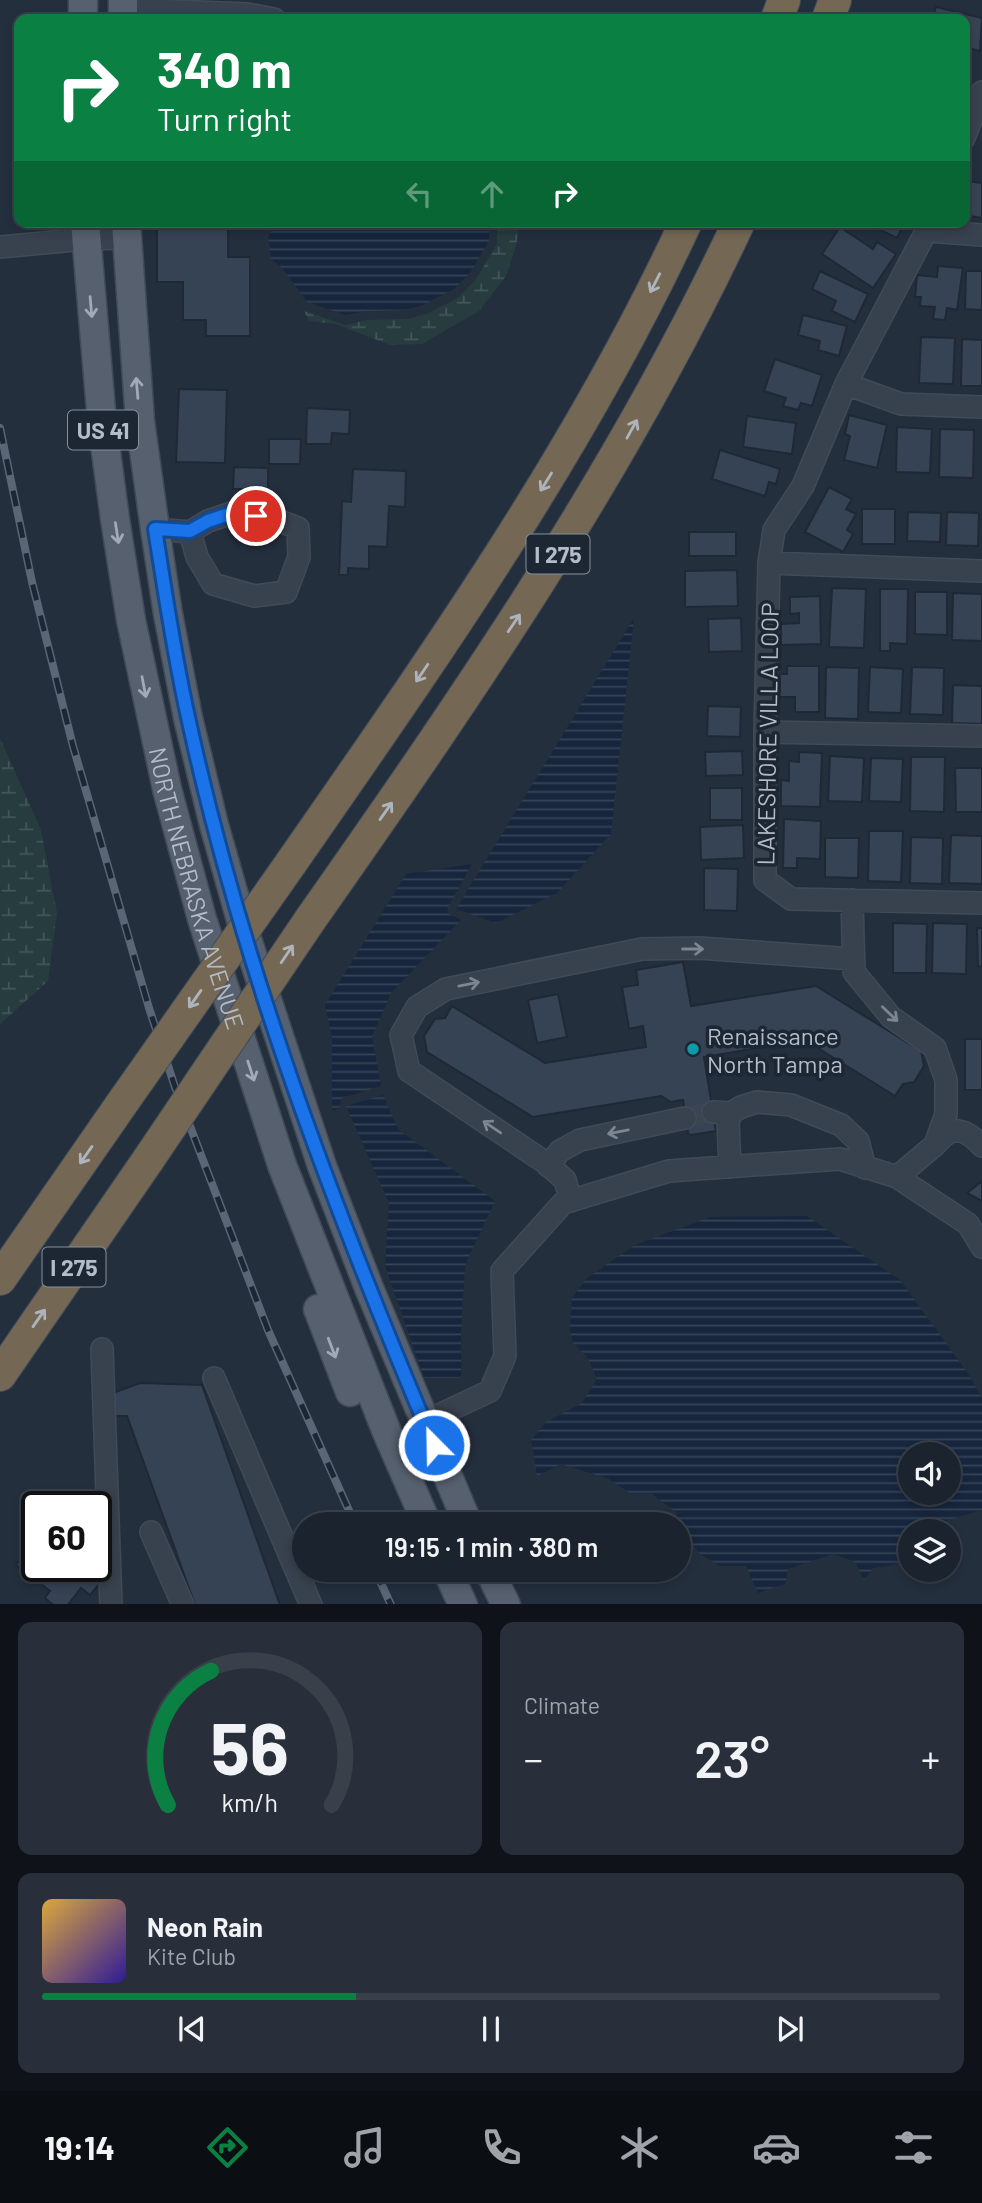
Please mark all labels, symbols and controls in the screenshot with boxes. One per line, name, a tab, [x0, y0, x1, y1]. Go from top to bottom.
text: 340 m	[157, 39, 292, 98]
icon: right	[42, 42, 133, 133]
text: Turn right	[157, 99, 292, 137]
icon: left	[400, 175, 438, 213]
icon: ahead	[473, 175, 511, 213]
icon: right	[546, 175, 584, 213]
one-way arrow	[648, 272, 662, 293]
one-way arrow	[85, 295, 98, 318]
one-way arrow	[130, 377, 143, 400]
road number: US 41	[68, 410, 138, 450]
one-way arrow	[625, 419, 639, 439]
one-way arrow	[538, 472, 552, 492]
pin	[226, 486, 286, 546]
icon: arrive	[237, 497, 275, 535]
one-way arrow	[111, 521, 124, 544]
road number: I 275	[526, 534, 590, 574]
street label: LAKESHORE VILLA LOOP	[750, 602, 784, 866]
one-way arrow	[506, 614, 521, 633]
one-way arrow	[415, 663, 429, 682]
one-way arrow	[138, 675, 152, 698]
street label: NORTH NEBRASKA AVENUE	[144, 744, 251, 1032]
one-way arrow	[379, 802, 393, 821]
one-way arrow	[682, 942, 705, 956]
one-way arrow	[280, 945, 294, 965]
one-way arrow	[457, 977, 480, 991]
one-way arrow	[188, 989, 202, 1008]
one-way arrow	[881, 1005, 898, 1022]
place label: Renaissance North Tampa	[707, 1021, 843, 1078]
marker: Renaissance North Tampa	[685, 1041, 701, 1057]
one-way arrow	[246, 1060, 259, 1082]
one-way arrow	[483, 1120, 502, 1134]
one-way arrow	[607, 1125, 630, 1139]
one-way arrow	[79, 1145, 93, 1164]
road number: I 275	[42, 1248, 106, 1286]
one-way arrow	[32, 1309, 46, 1328]
one-way arrow	[327, 1336, 340, 1358]
position arrow	[397, 1408, 471, 1482]
map controls	[898, 1442, 961, 1582]
button: sound	[898, 1442, 961, 1505]
speed limit sign: 60	[21, 1491, 112, 1582]
button: layers	[898, 1519, 961, 1582]
text: 19:15 · 1 min · 380 m	[385, 1531, 598, 1562]
text: Climate	[524, 1691, 600, 1719]
text: 56	[211, 1702, 289, 1790]
text: 23°	[694, 1726, 770, 1788]
text: −	[524, 1735, 543, 1781]
text: +	[921, 1735, 940, 1781]
text: km/h	[222, 1786, 278, 1816]
text: Neon Rain	[147, 1911, 263, 1942]
text: Kite Club	[147, 1942, 236, 1970]
icon: previous	[173, 2010, 211, 2048]
icon: pause	[472, 2010, 510, 2048]
icon: next	[771, 2010, 809, 2048]
icon: directions	[203, 2123, 252, 2172]
icon: music	[340, 2123, 389, 2172]
icon: phone	[477, 2123, 526, 2172]
icon: climate	[615, 2123, 664, 2172]
icon: car	[752, 2123, 801, 2172]
icon: filters	[889, 2123, 938, 2172]
text: 19:14	[44, 2128, 115, 2166]

